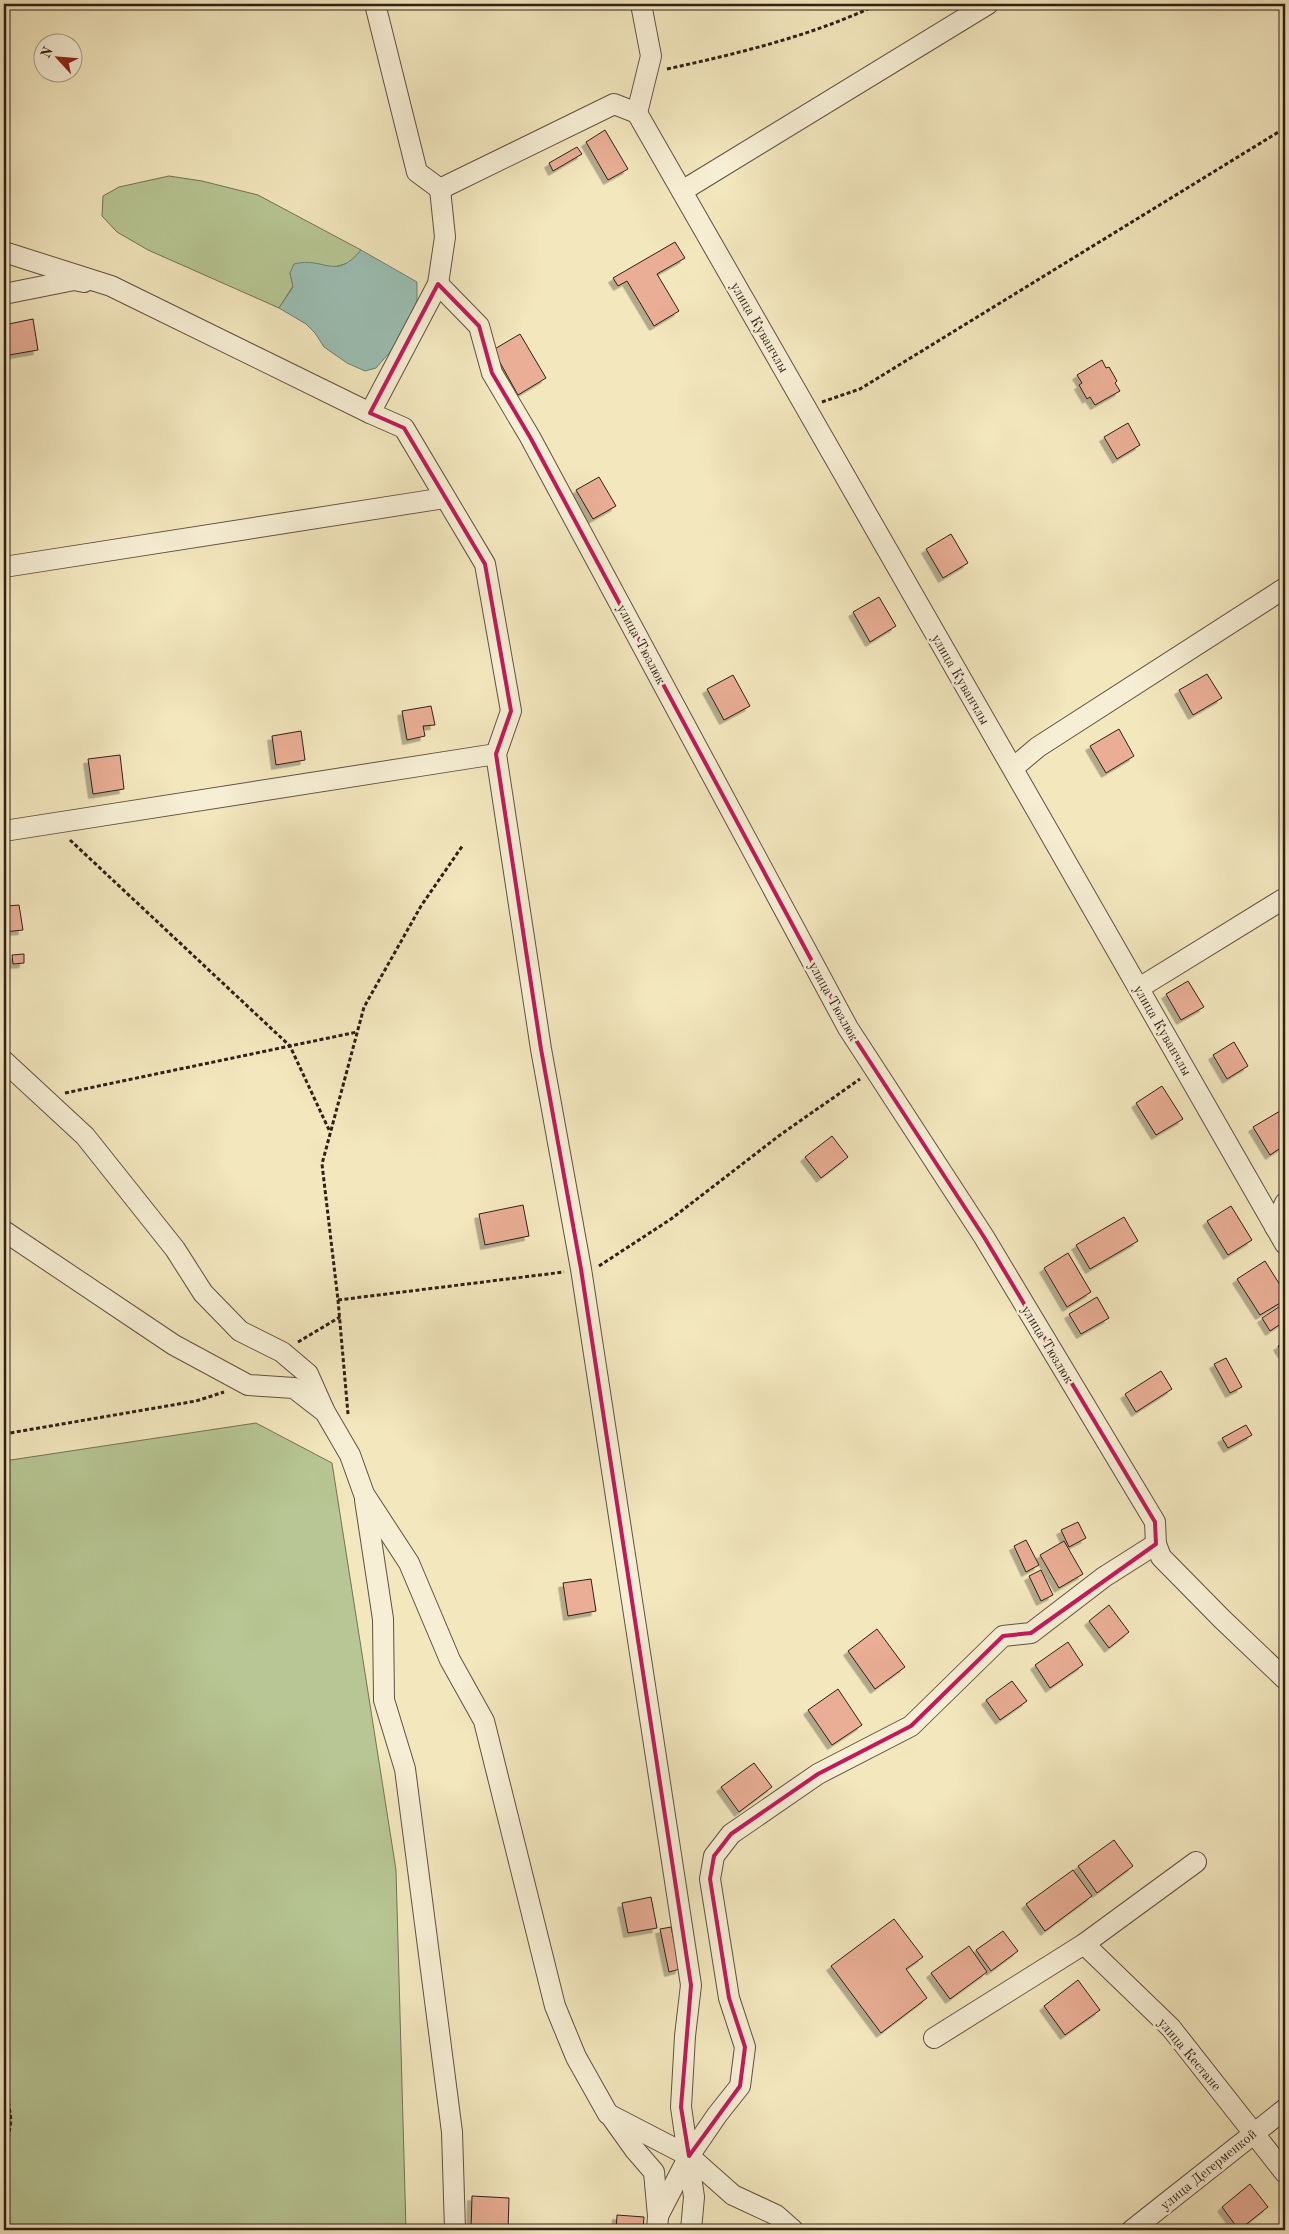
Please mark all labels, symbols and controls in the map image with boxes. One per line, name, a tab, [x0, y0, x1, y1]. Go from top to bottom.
north arrow	[32, 32, 82, 82]
text: N	[39, 45, 56, 61]
street label: улица Куванчлы	[728, 280, 791, 375]
street label: улица Тюзлюк	[614, 602, 668, 687]
street label: улица Куванчлы	[929, 632, 992, 727]
street label: улица Тюзлюк	[806, 959, 861, 1044]
street label: улица Куванчлы	[1131, 983, 1194, 1078]
street label: улица Тюзлюк	[1018, 1303, 1076, 1386]
street label: улица Кестане	[1155, 2016, 1224, 2094]
street label: улица Дегерменкой	[1158, 2127, 1259, 2213]

